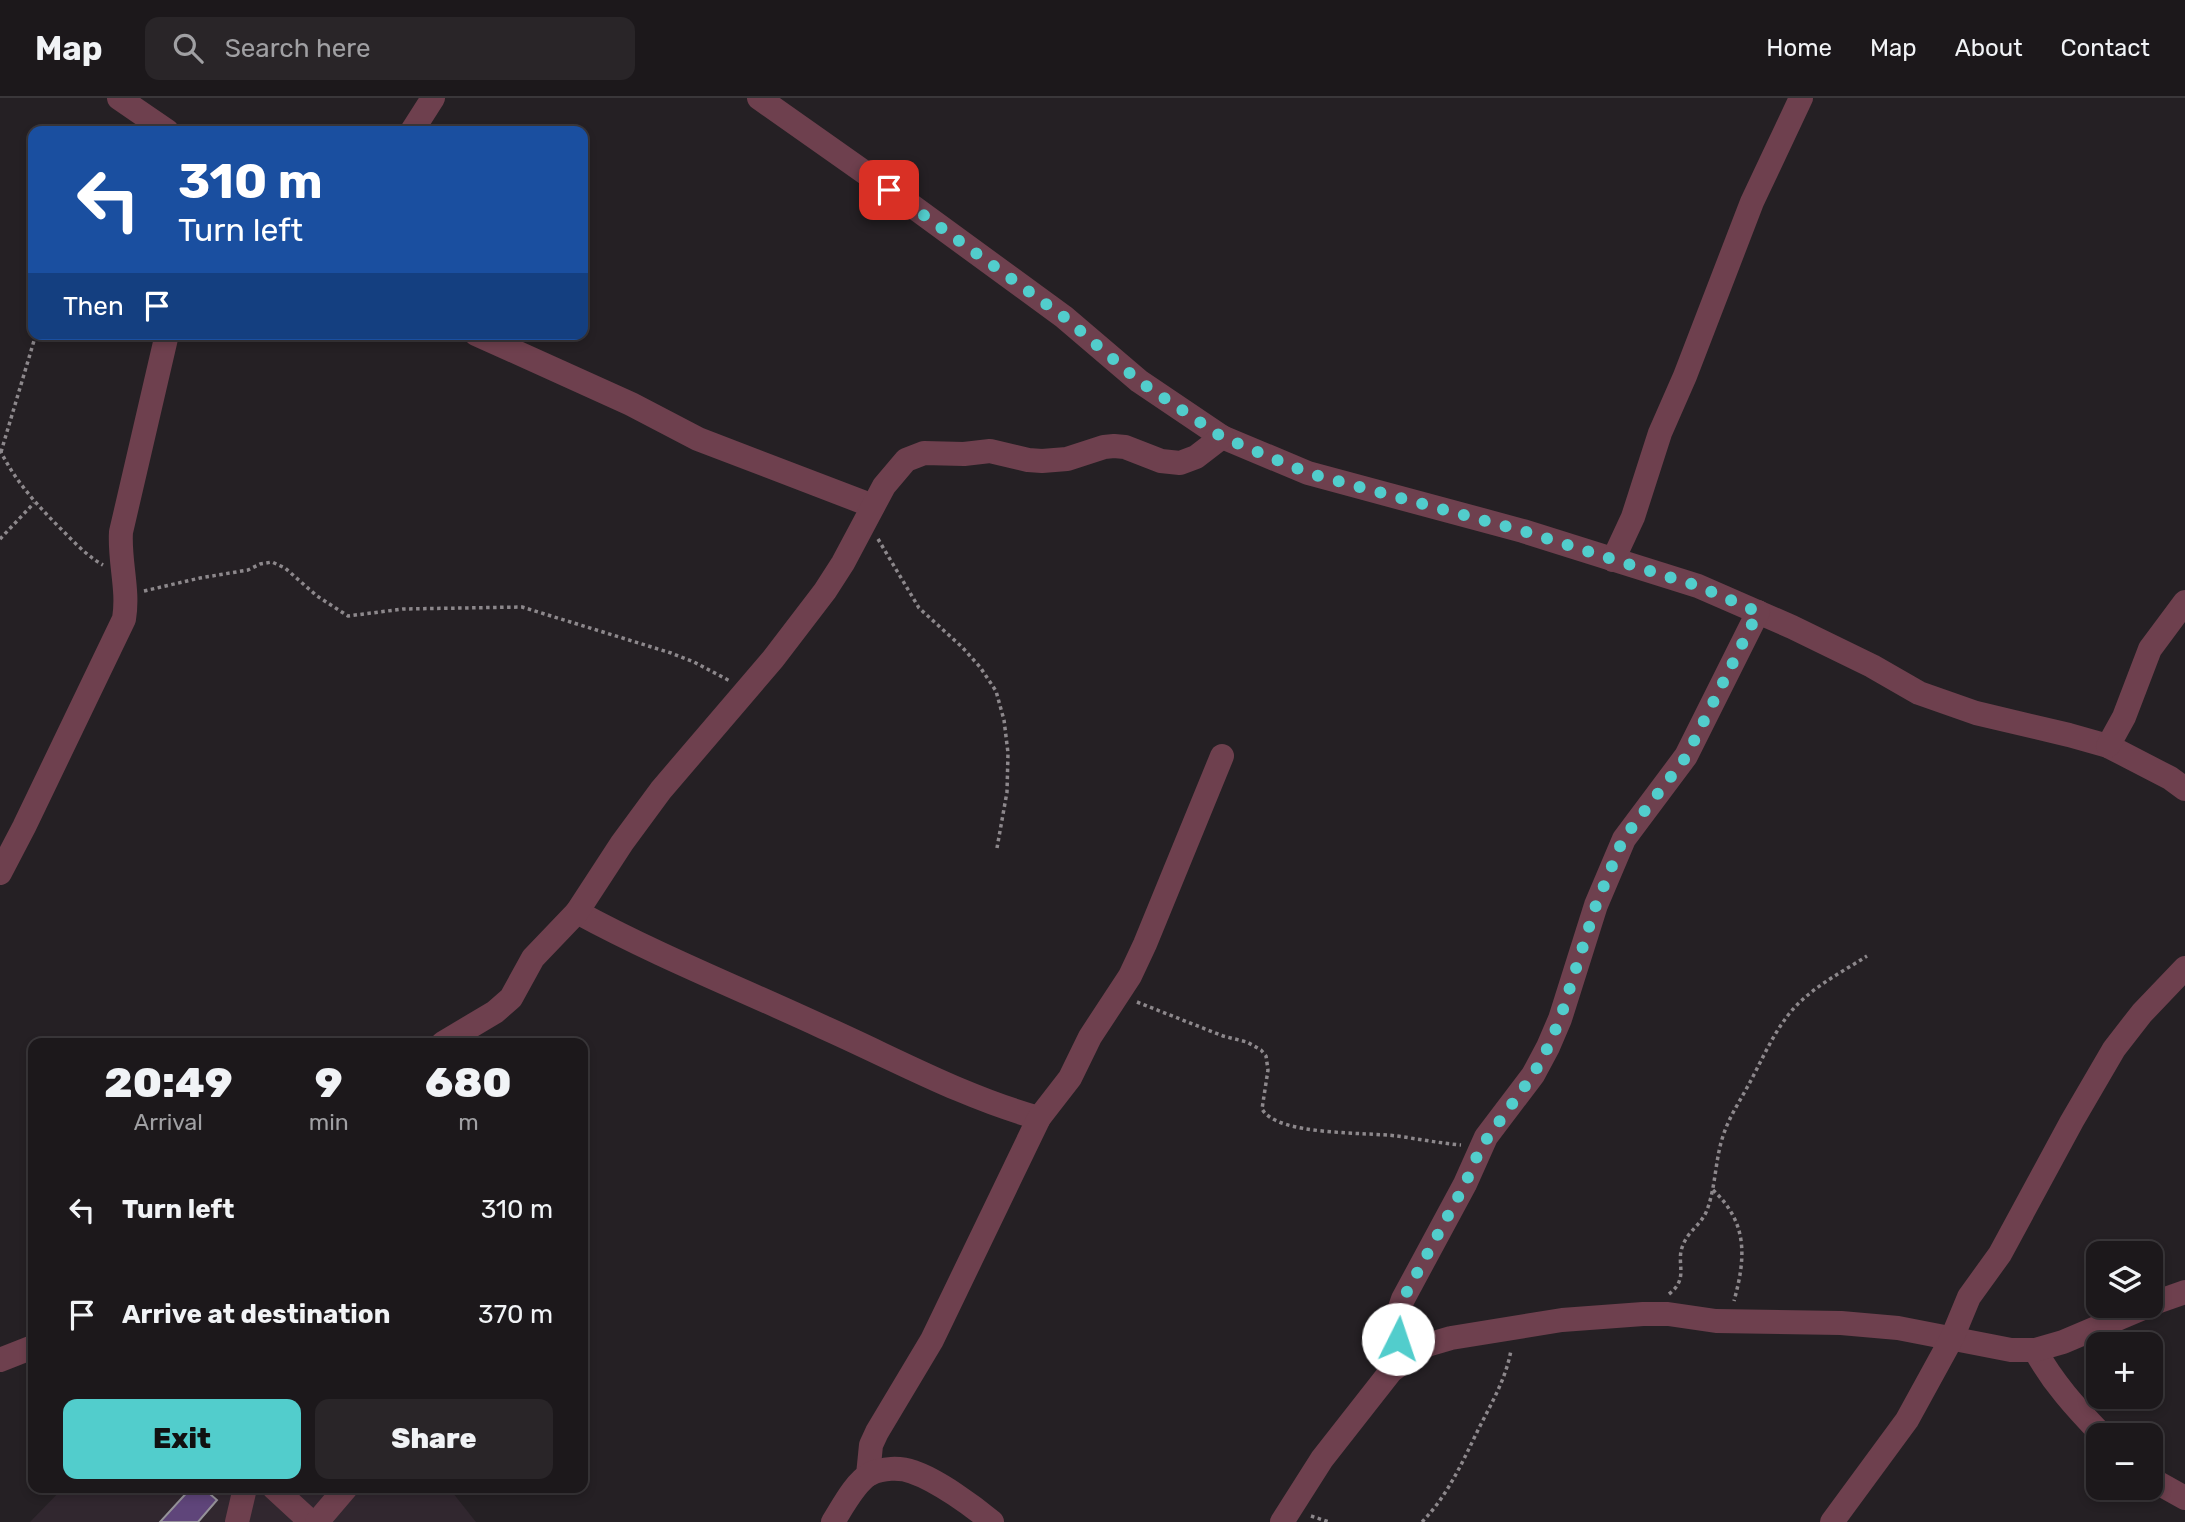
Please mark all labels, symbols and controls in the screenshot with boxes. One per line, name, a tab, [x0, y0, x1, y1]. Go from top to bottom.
search box	[145, 17, 635, 80]
text: Map	[35, 29, 103, 68]
icon: search	[169, 29, 207, 67]
text: Search here	[225, 33, 370, 64]
text: Home	[1766, 34, 1832, 62]
text: Map	[1870, 34, 1917, 62]
text: About	[1955, 34, 2023, 62]
text: Contact	[2061, 34, 2150, 62]
text: 310 m	[178, 152, 323, 210]
icon: left	[63, 154, 154, 245]
pin	[859, 160, 919, 220]
icon: arrive	[870, 171, 908, 209]
text: Turn left	[178, 211, 303, 249]
icon: arrive	[138, 287, 176, 325]
text: Then	[63, 291, 124, 322]
text: 20:49	[104, 1058, 232, 1108]
text: 9	[315, 1058, 343, 1108]
text: 680	[425, 1058, 512, 1108]
text: Arrival	[134, 1108, 203, 1136]
text: min	[309, 1108, 349, 1136]
text: m	[458, 1108, 479, 1136]
icon: left	[63, 1191, 101, 1229]
text: Turn left	[122, 1194, 234, 1225]
text: 310 m	[481, 1194, 553, 1225]
map controls	[2086, 1241, 2163, 1500]
button: layers	[2086, 1241, 2163, 1318]
icon: arrive	[63, 1296, 101, 1334]
text: Arrive at destination	[122, 1299, 390, 1330]
text: 370 m	[478, 1299, 553, 1330]
position arrow	[1361, 1302, 1435, 1376]
button: +	[2086, 1332, 2163, 1409]
button: Exit	[63, 1399, 301, 1479]
button: Share	[315, 1399, 553, 1479]
button: −	[2086, 1423, 2163, 1500]

